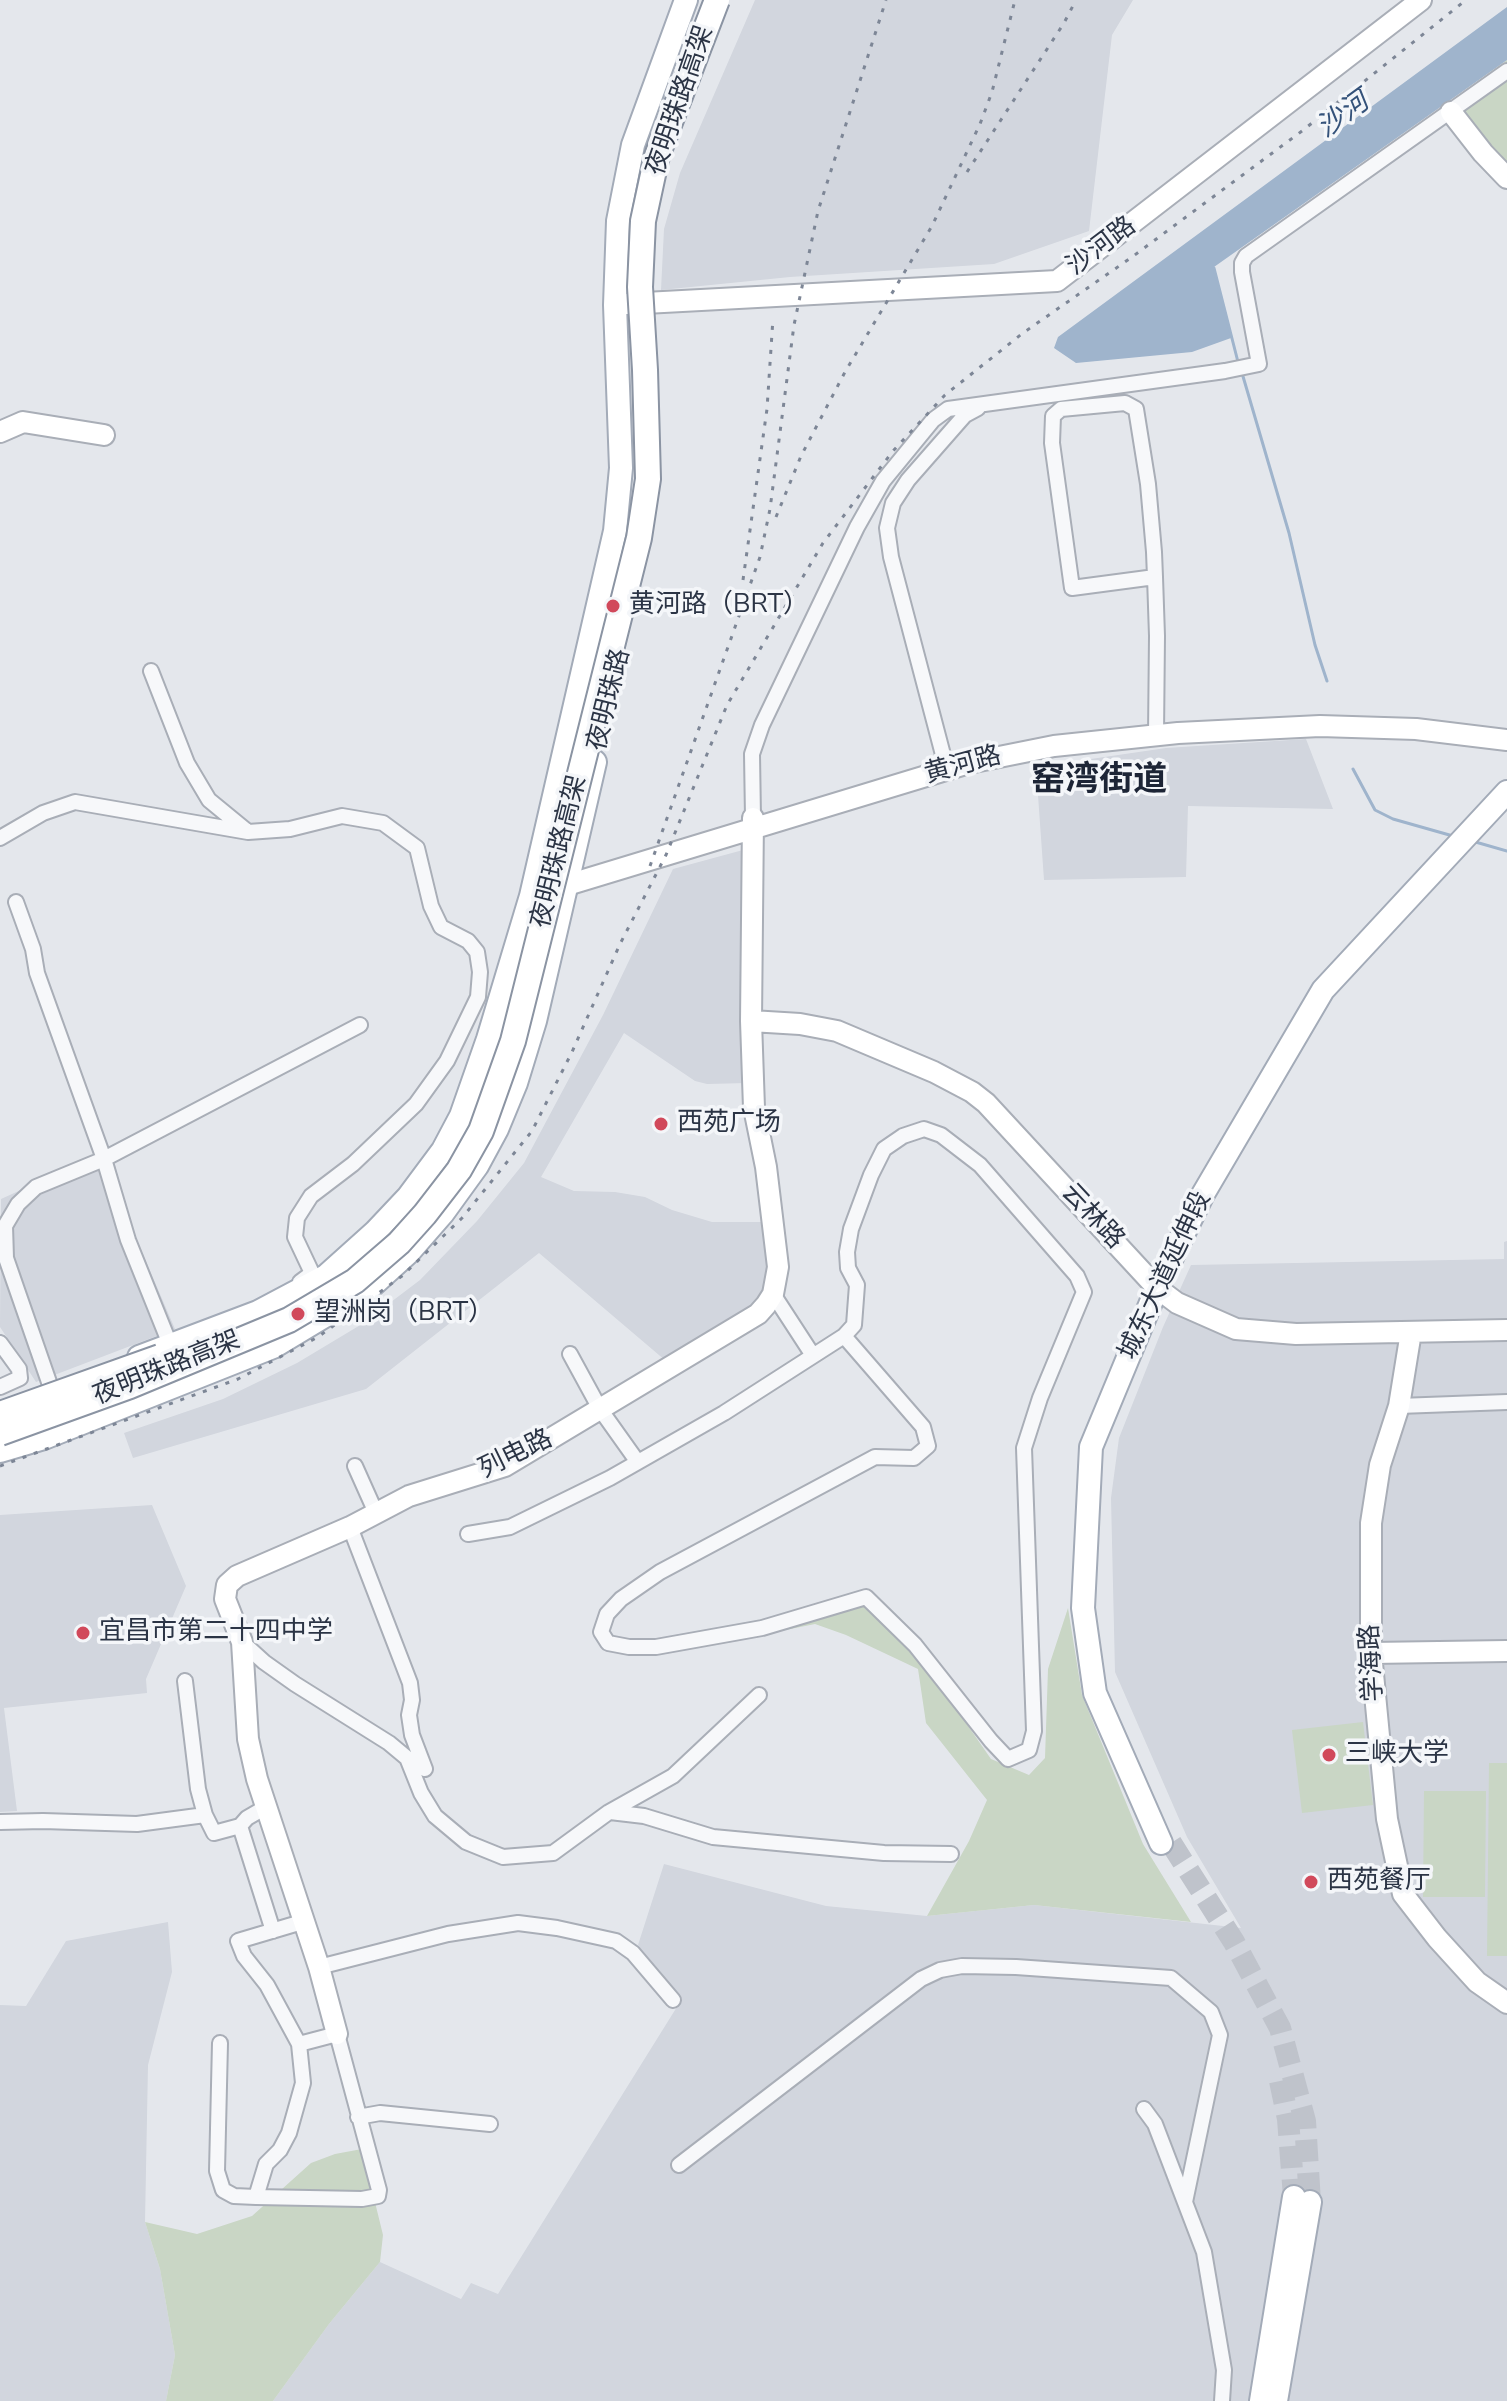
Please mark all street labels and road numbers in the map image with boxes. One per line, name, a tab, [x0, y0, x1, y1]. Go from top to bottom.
street label: 夜明珠路高架	[641, 22, 721, 180]
street label: 沙河路	[1061, 211, 1143, 283]
street label: 夜明珠路	[582, 646, 638, 754]
street label: 黄河路	[921, 741, 1005, 791]
street label: 夜明珠路高架	[526, 773, 594, 931]
street label: 云林路	[1054, 1178, 1130, 1256]
street label: 城东大道延伸段	[1113, 1187, 1219, 1365]
street label: 夜明珠路高架	[89, 1325, 245, 1413]
street label: 列电路	[474, 1424, 558, 1486]
street label: 学海路	[1355, 1623, 1391, 1703]

